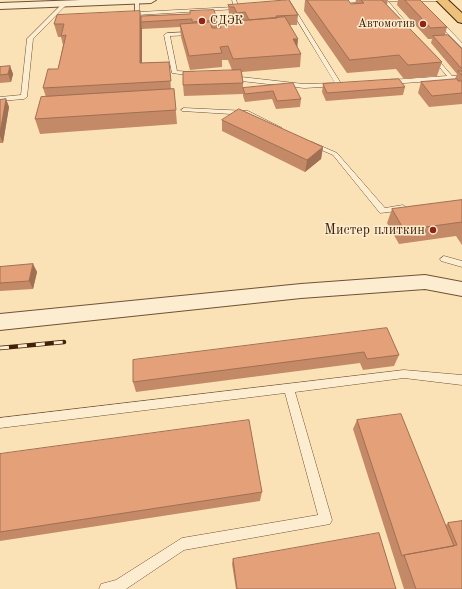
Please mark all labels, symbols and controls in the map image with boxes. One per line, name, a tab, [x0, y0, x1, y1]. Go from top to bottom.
place label: СДЭК	[210, 14, 243, 28]
marker: СДЭК	[197, 16, 207, 26]
place label: Автомотив	[358, 17, 415, 31]
marker: Автомотив	[418, 19, 428, 29]
place label: Мистер плиткин	[324, 222, 425, 238]
marker: Мистер плиткин	[428, 225, 438, 235]

